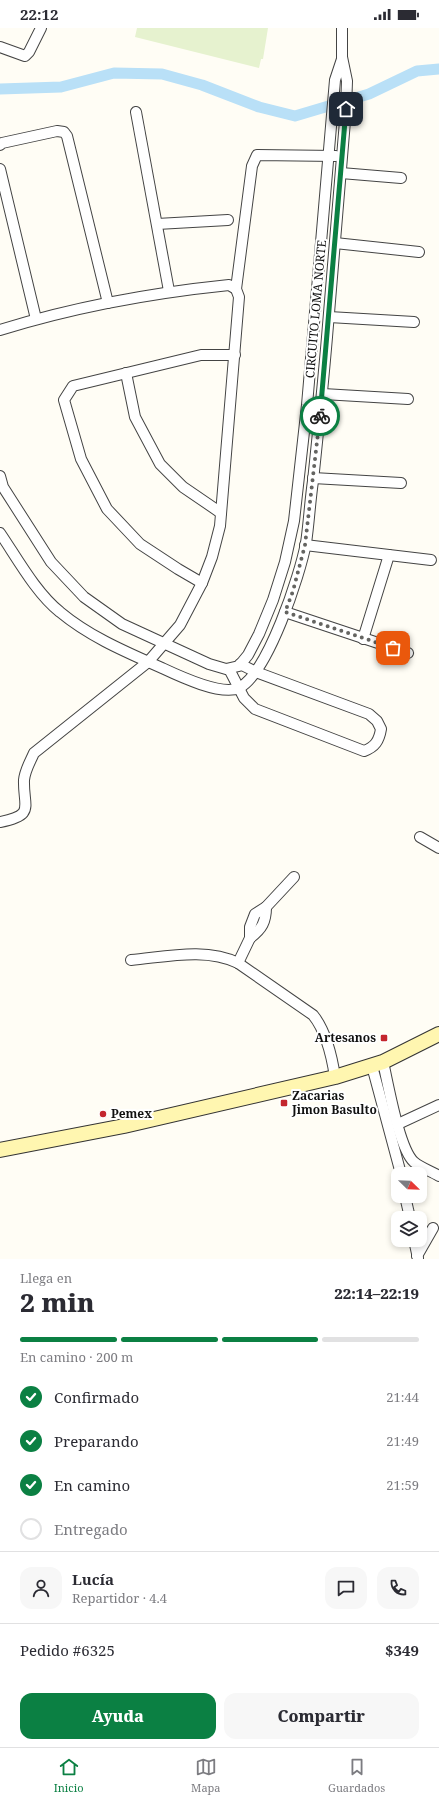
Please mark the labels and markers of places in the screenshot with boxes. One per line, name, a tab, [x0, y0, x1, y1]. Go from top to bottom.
pin	[329, 92, 363, 126]
pin	[376, 631, 410, 665]
place label: Artesanos	[315, 1029, 376, 1046]
marker: Artesanos	[379, 1033, 389, 1043]
place label: Zacarias Jimon Basulto	[291, 1087, 377, 1118]
marker: Zacarias Jimon Basulto	[279, 1098, 289, 1108]
place label: Pemex	[111, 1105, 152, 1122]
marker: Pemex	[98, 1109, 108, 1119]

